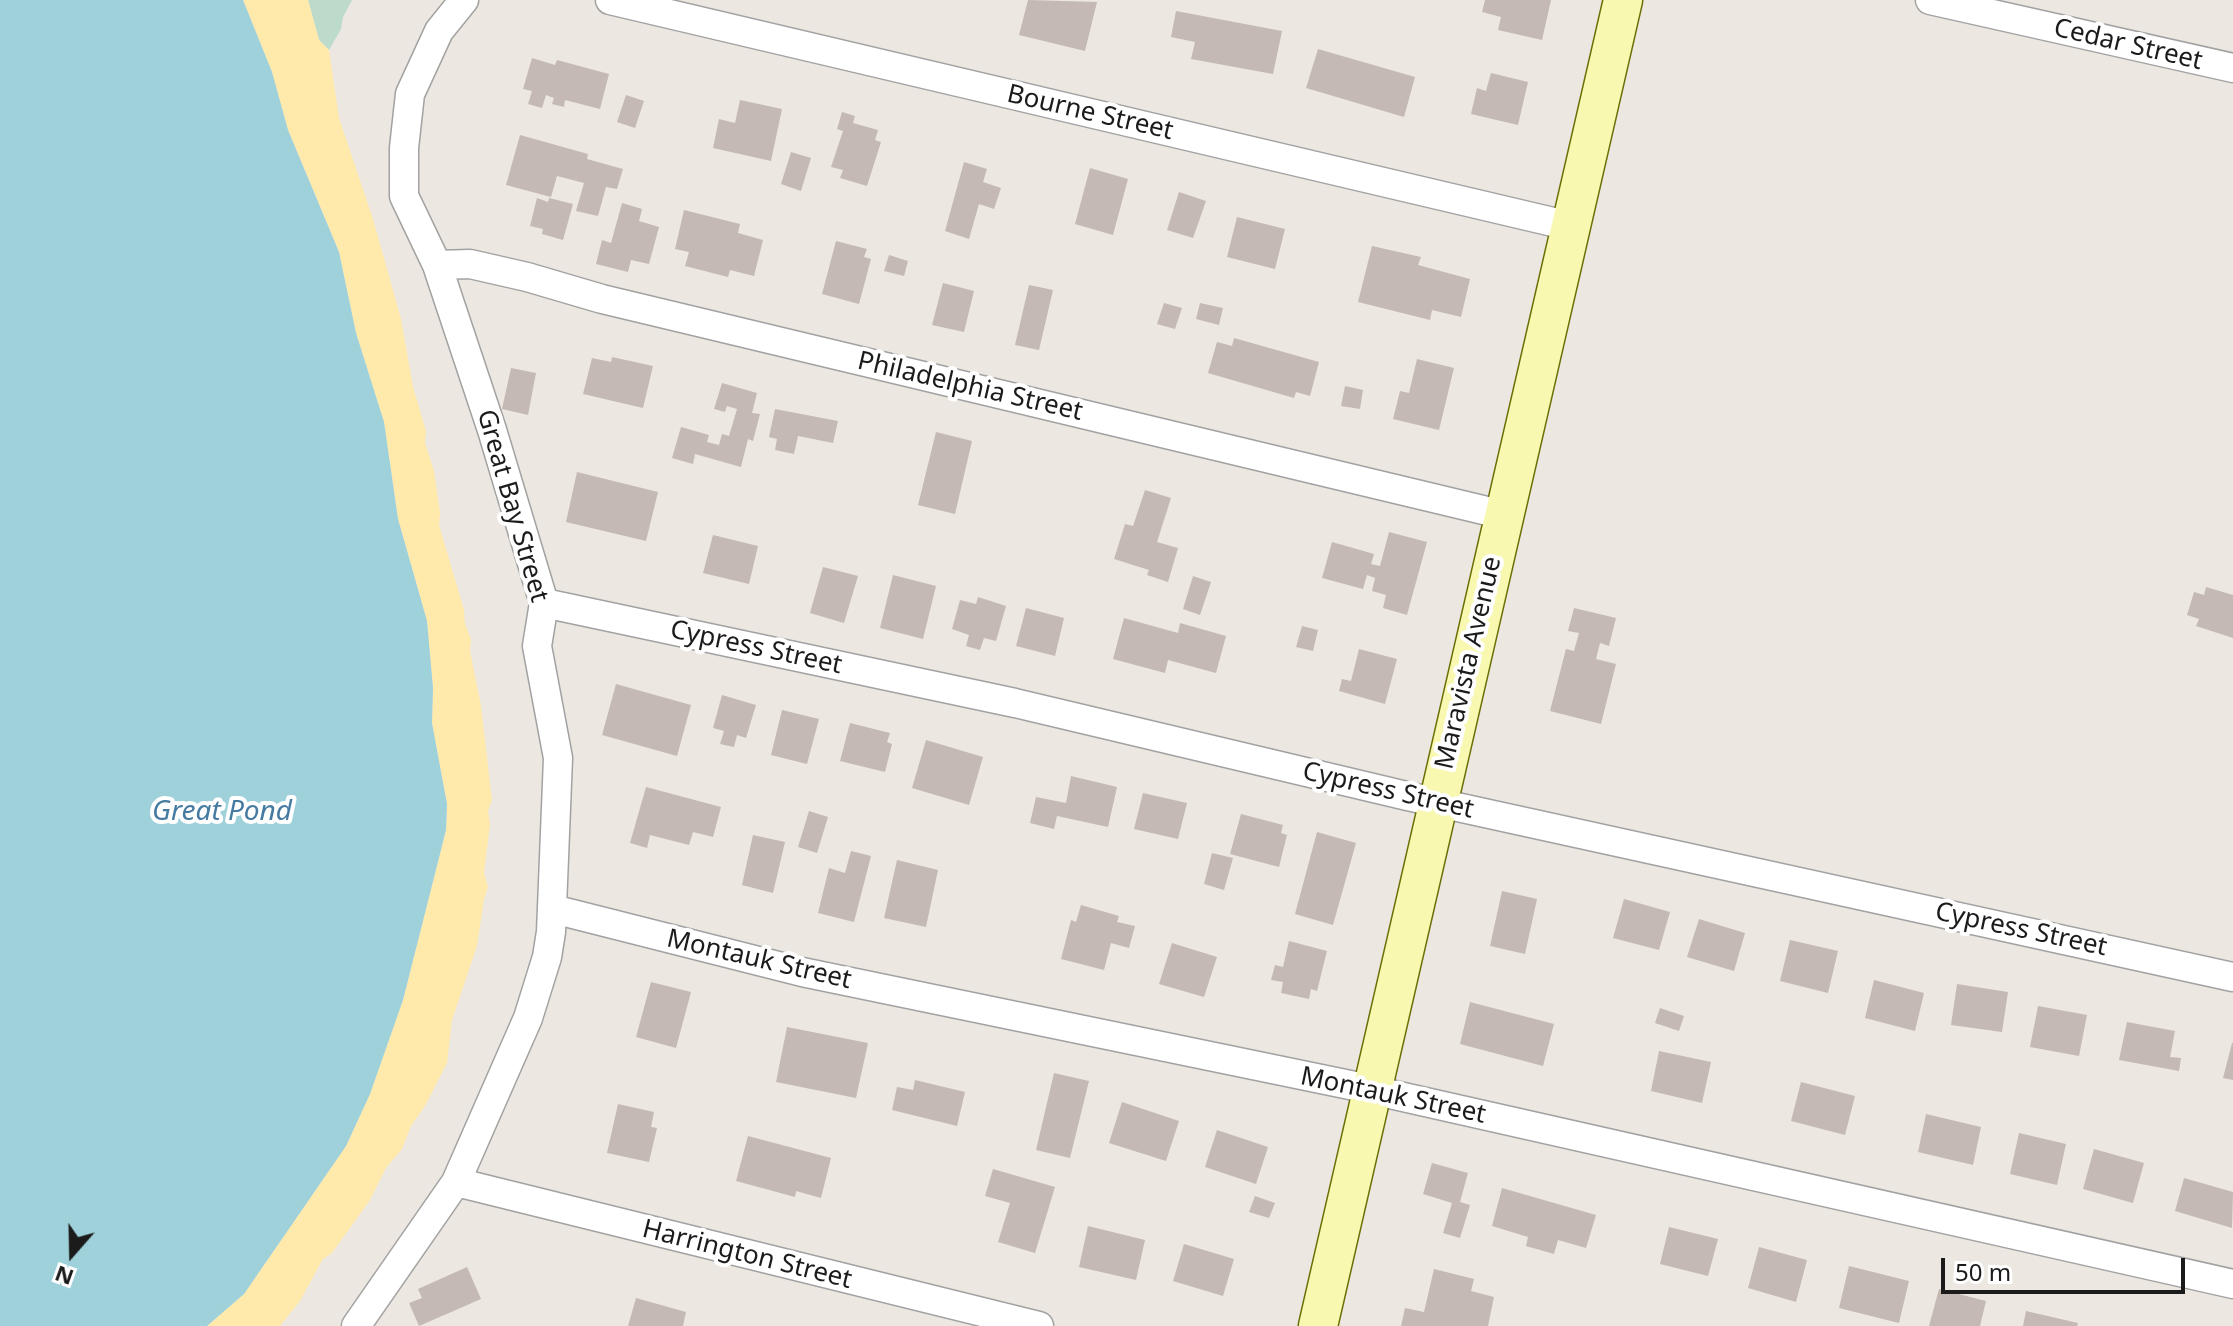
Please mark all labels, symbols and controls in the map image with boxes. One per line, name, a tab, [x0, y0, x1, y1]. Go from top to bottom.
street label: Cedar Street	[2051, 13, 2205, 77]
street label: Bourne Street	[1004, 79, 1176, 147]
street label: Philadelphia Street	[855, 346, 1085, 428]
street label: Great Bay Street	[470, 406, 554, 606]
street label: Maravista Avenue	[1429, 554, 1509, 772]
street label: Cypress Street	[667, 615, 845, 681]
street label: Cypress Street	[1299, 756, 1477, 826]
water label: Great Pond	[152, 795, 292, 829]
street label: Cypress Street	[1932, 897, 2110, 963]
street label: Montauk Street	[664, 924, 854, 996]
street label: Montauk Street	[1297, 1061, 1489, 1131]
north arrow	[32, 1214, 112, 1294]
street label: Harrington Street	[639, 1214, 855, 1296]
scale bar	[1945, 1242, 2189, 1292]
text: 50 m	[1955, 1255, 2011, 1288]
text: N	[50, 1259, 77, 1294]

